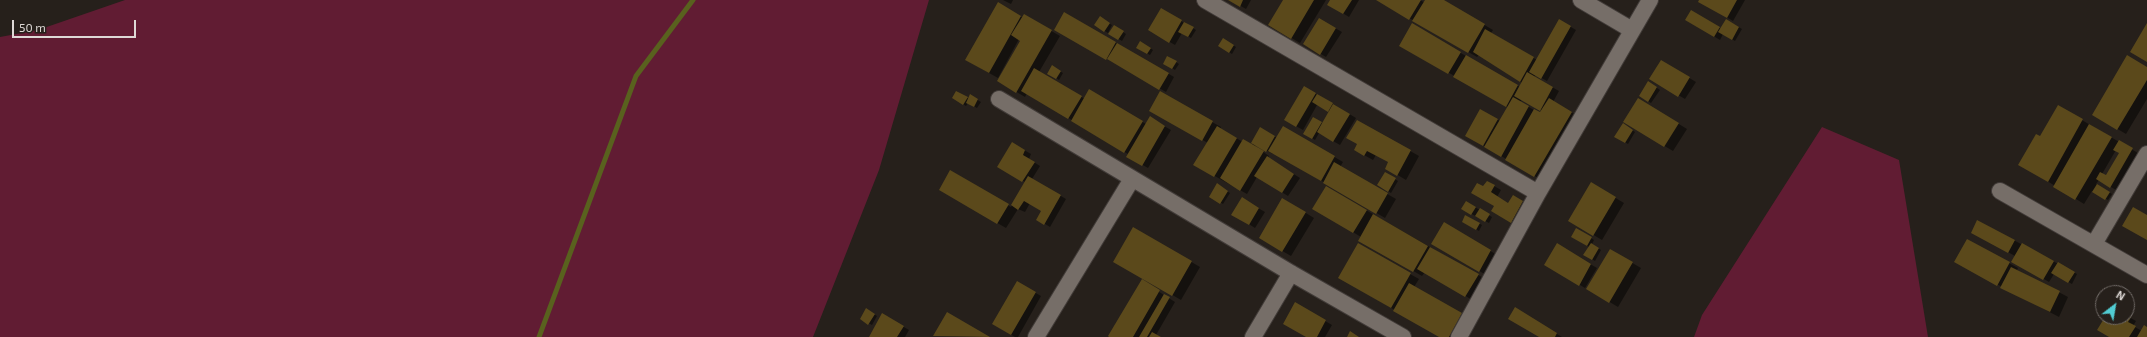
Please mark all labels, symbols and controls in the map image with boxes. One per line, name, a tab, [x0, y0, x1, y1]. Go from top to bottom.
scale bar	[14, 12, 138, 38]
text: 50 m	[19, 20, 46, 34]
north arrow	[2095, 285, 2135, 325]
text: N	[2114, 288, 2128, 303]

